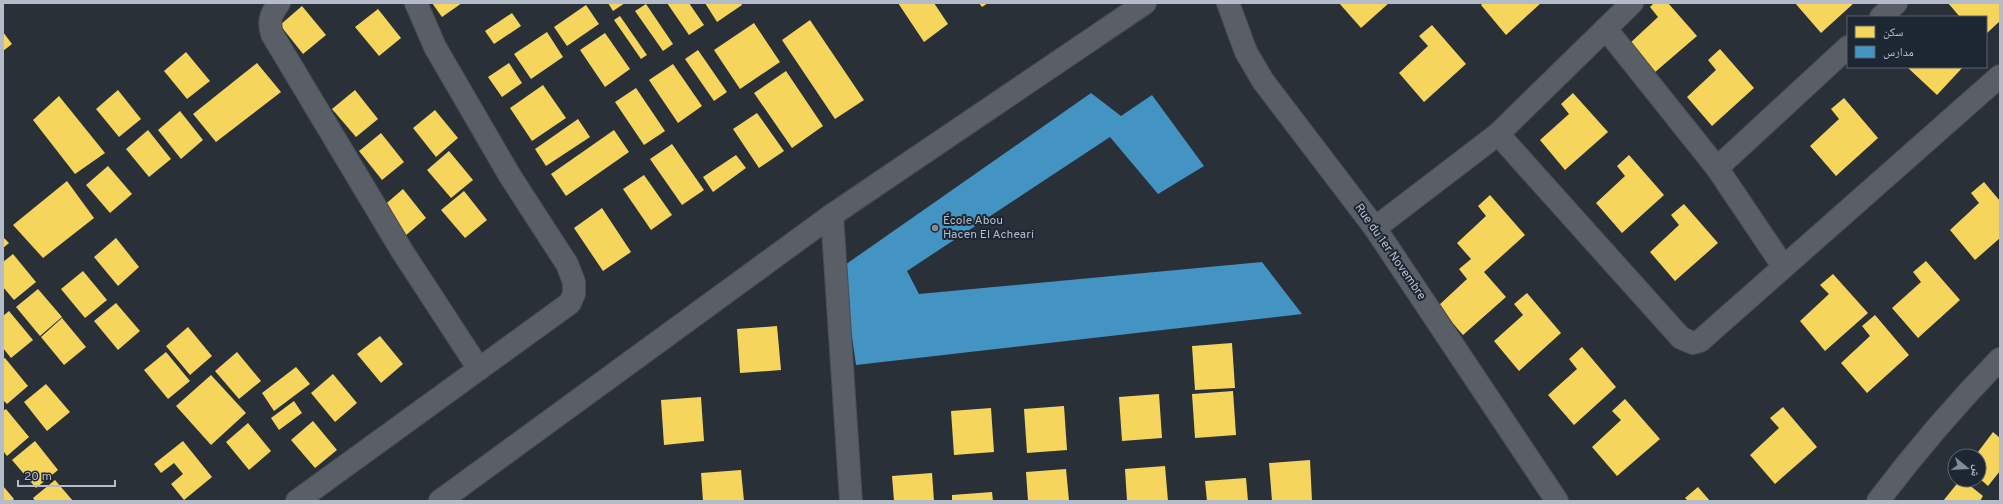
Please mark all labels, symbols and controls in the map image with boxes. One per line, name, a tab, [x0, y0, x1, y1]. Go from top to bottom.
legend	[1847, 16, 1987, 68]
text: سكن	[1883, 25, 1904, 41]
text: مدارس	[1883, 45, 1914, 61]
street label: Rue du 1er Novembre	[1351, 201, 1429, 303]
place label: École Abou Hacen El Acheari	[943, 213, 1034, 243]
marker: École Abou Hacen El Acheari	[930, 223, 940, 233]
north arrow	[1947, 448, 1987, 488]
scale bar	[18, 462, 115, 488]
text: ش	[1967, 463, 1984, 479]
text: 20 m	[24, 469, 52, 485]

